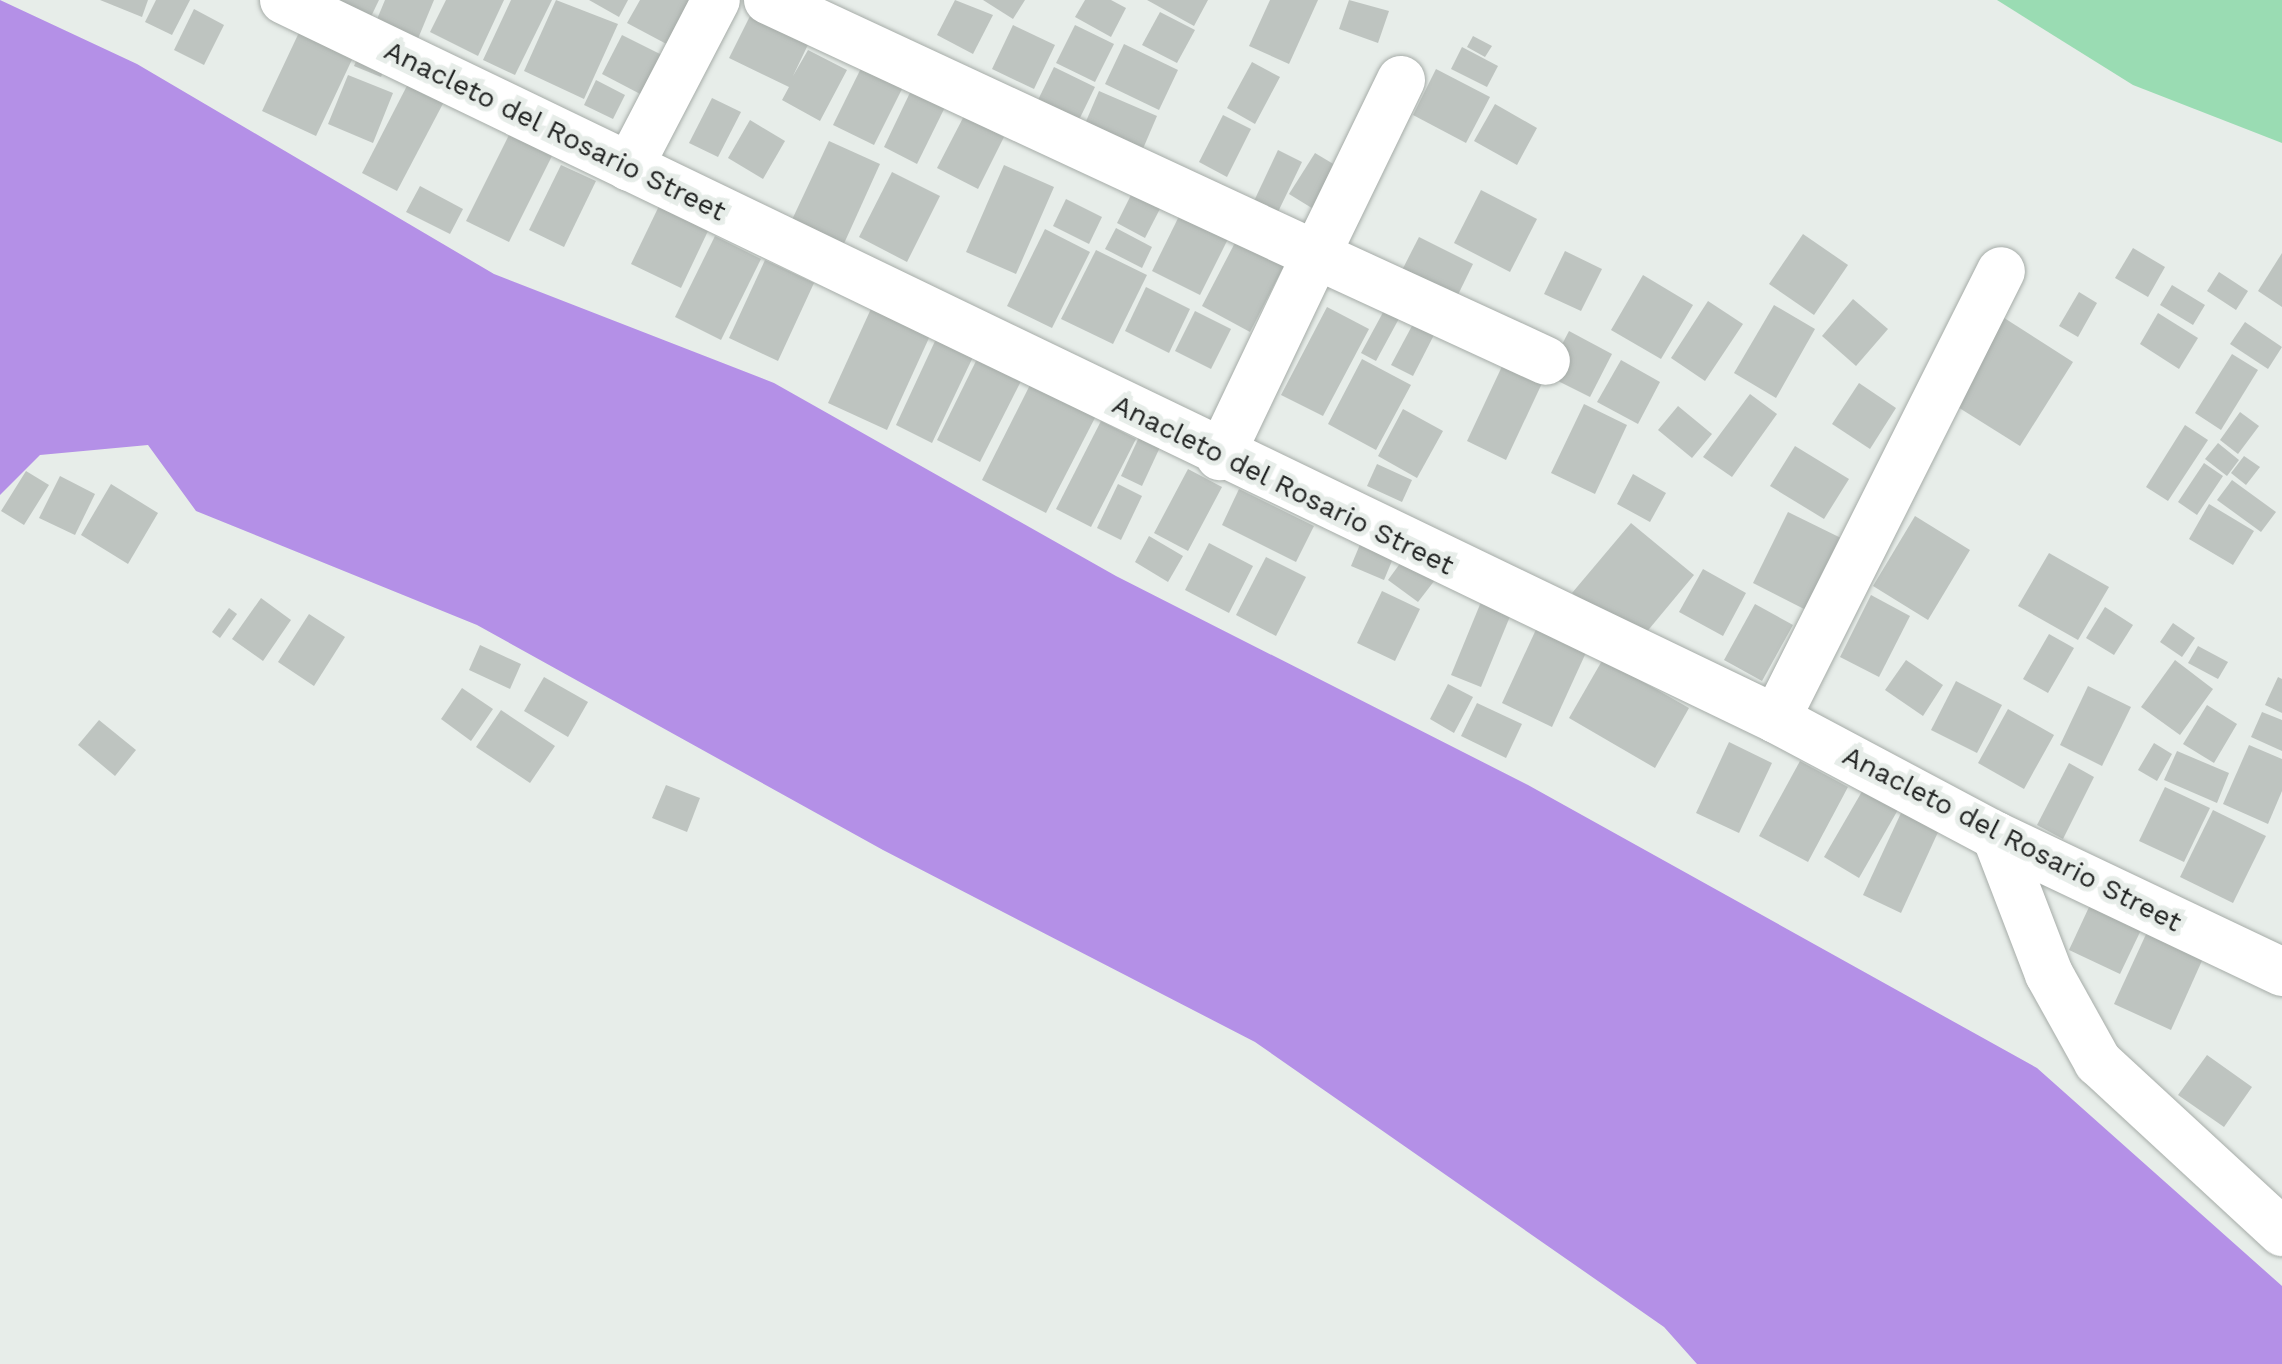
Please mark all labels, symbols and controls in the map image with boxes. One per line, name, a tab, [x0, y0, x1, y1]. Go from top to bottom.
street label: Anacleto del Rosario Street	[378, 33, 732, 229]
street label: Anacleto del Rosario Street	[1106, 387, 1460, 583]
street label: Anacleto del Rosario Street	[1837, 739, 2187, 939]

